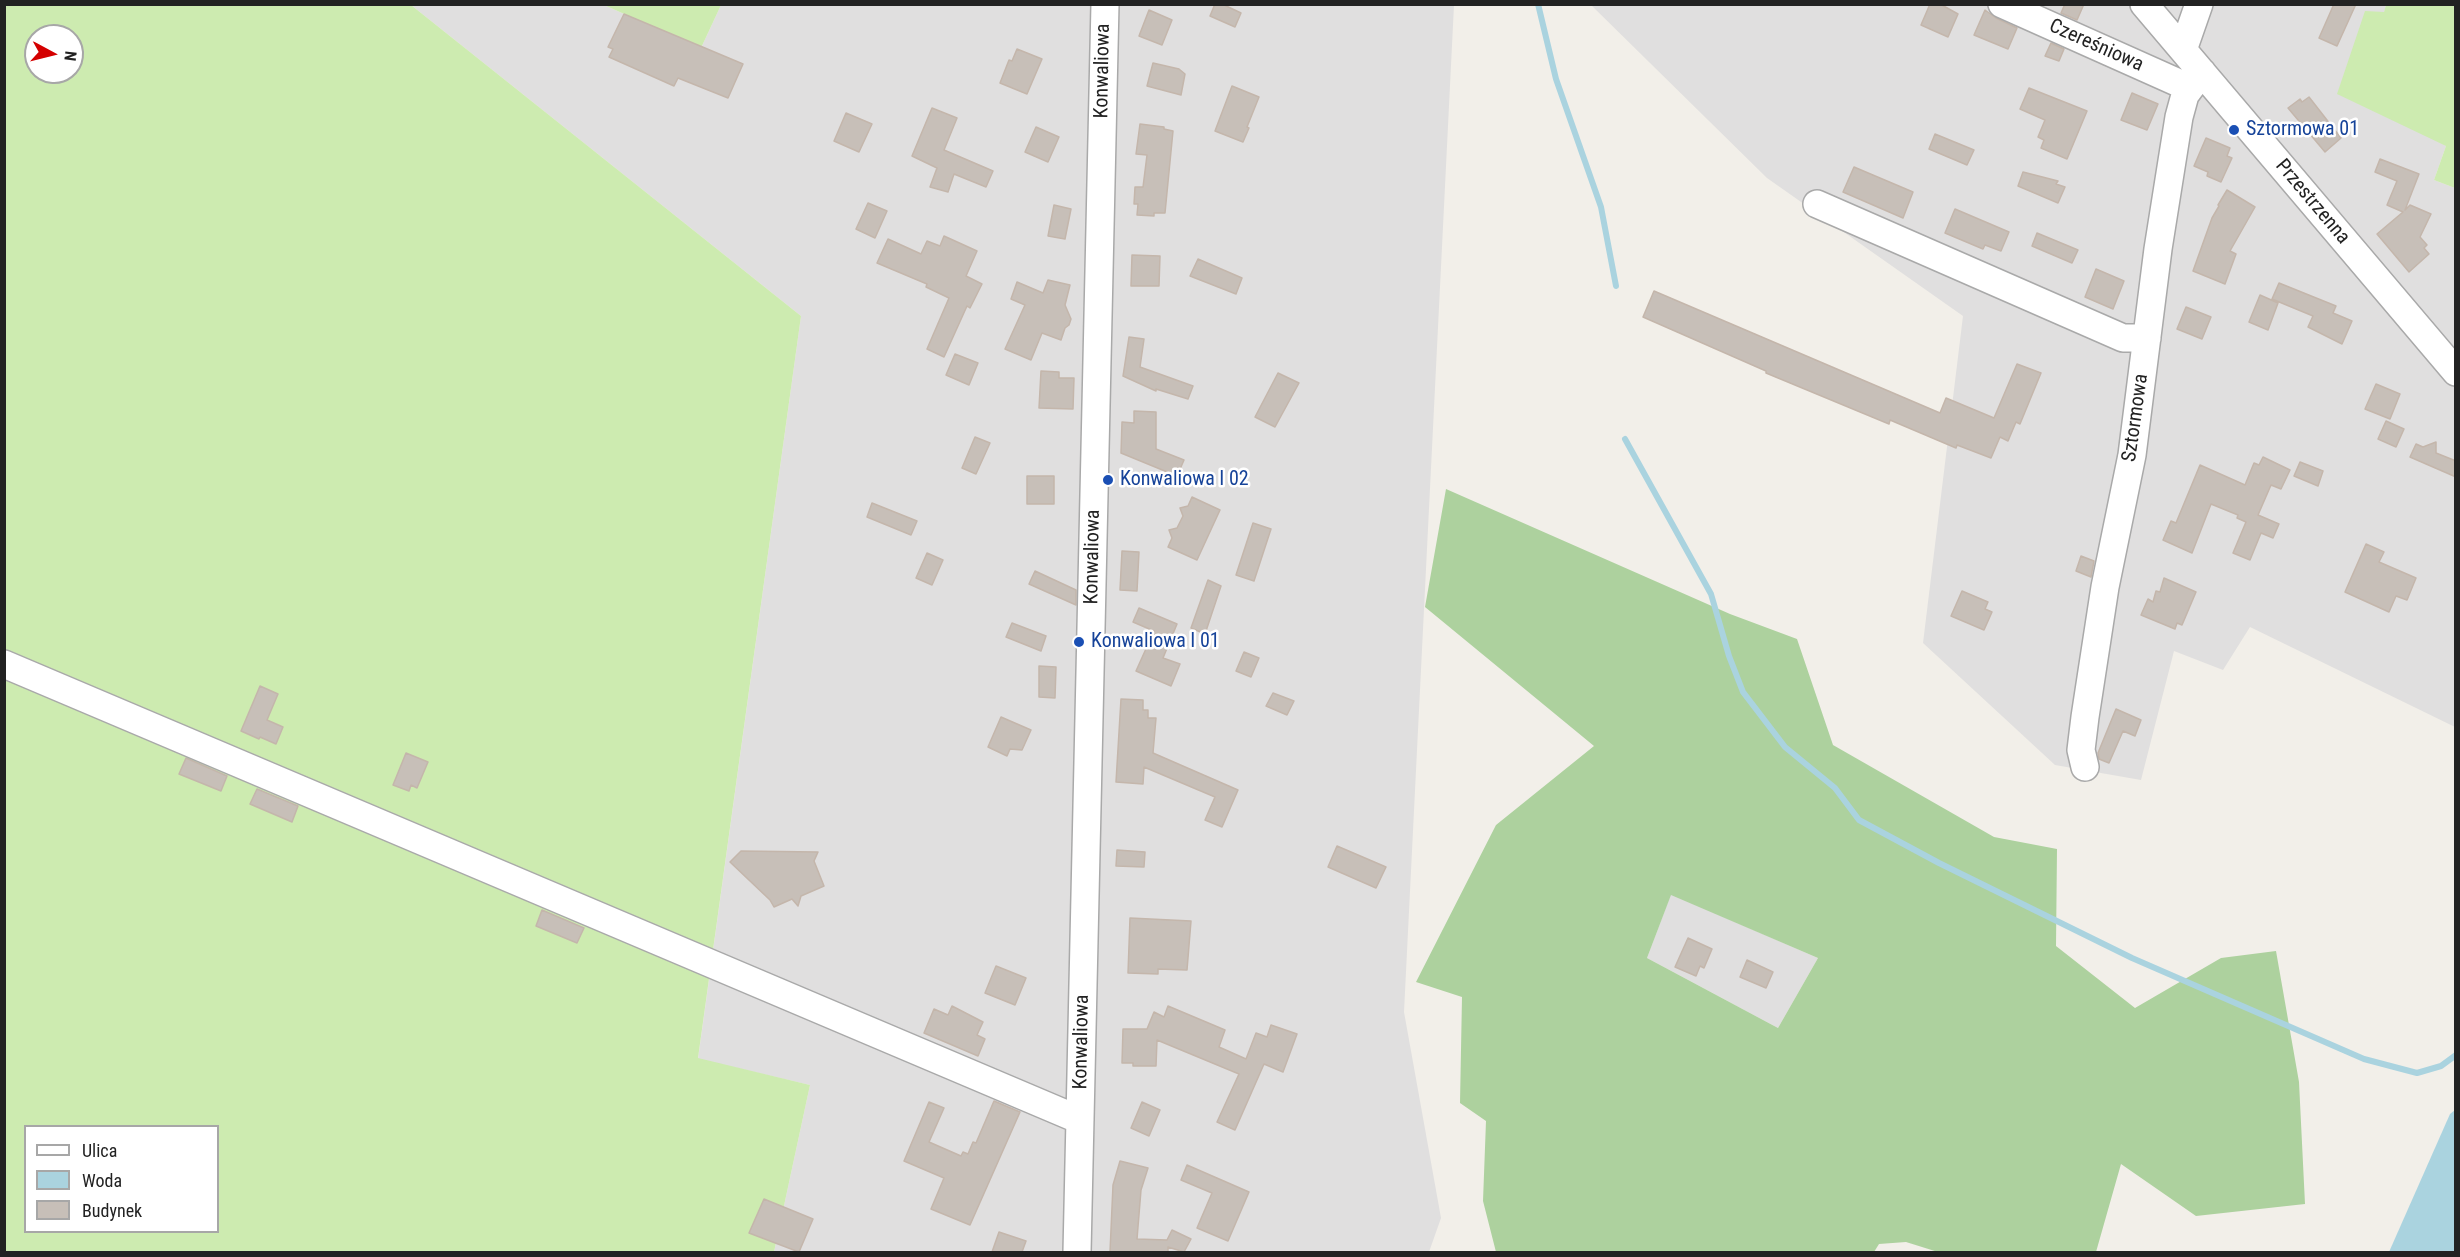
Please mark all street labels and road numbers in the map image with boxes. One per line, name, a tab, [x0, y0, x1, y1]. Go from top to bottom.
street label: Czereśniowa	[2045, 15, 2147, 77]
street label: Konwaliowa	[1090, 23, 1116, 119]
street label: Przestrzenna	[2270, 155, 2354, 249]
street label: Sztormowa	[2118, 372, 2154, 464]
street label: Konwaliowa	[1080, 509, 1106, 605]
street label: Konwaliowa	[1069, 994, 1095, 1090]

